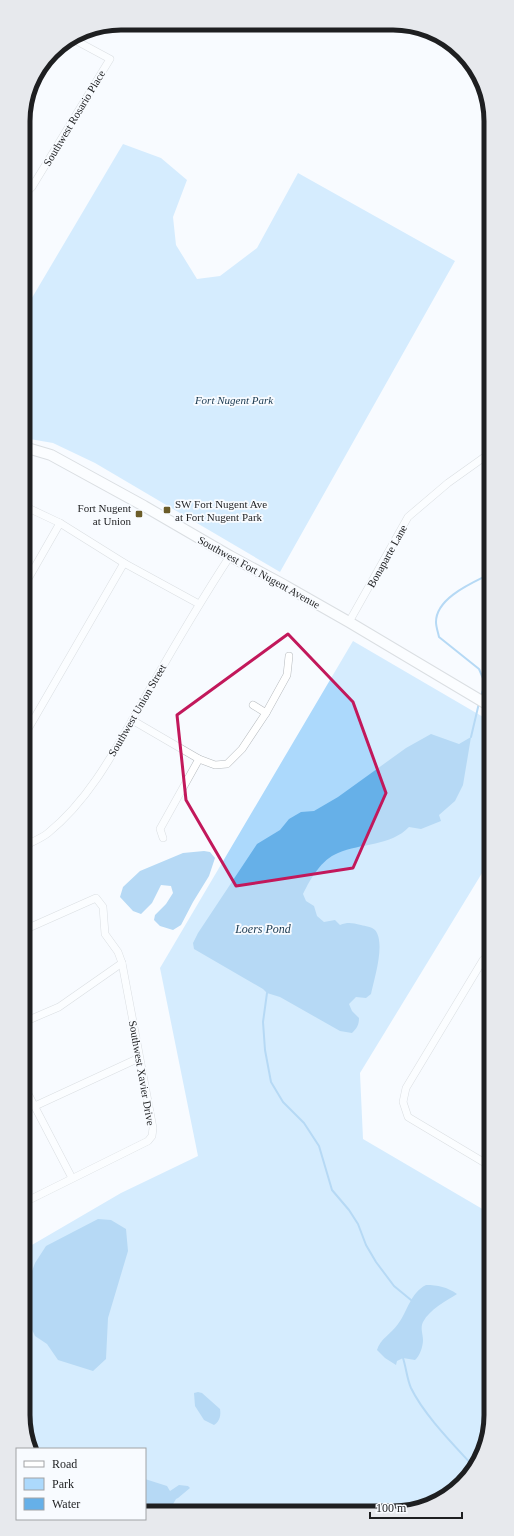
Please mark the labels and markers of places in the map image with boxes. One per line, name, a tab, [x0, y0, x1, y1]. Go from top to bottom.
place label: SW Fort Nugent Ave at Fort Nugent Park	[175, 498, 267, 523]
place label: Fort Nugent at Union	[78, 502, 131, 527]
marker: SW Fort Nugent Ave at Fort Nugent Park	[162, 505, 172, 515]
marker: Fort Nugent at Union	[134, 509, 144, 519]

